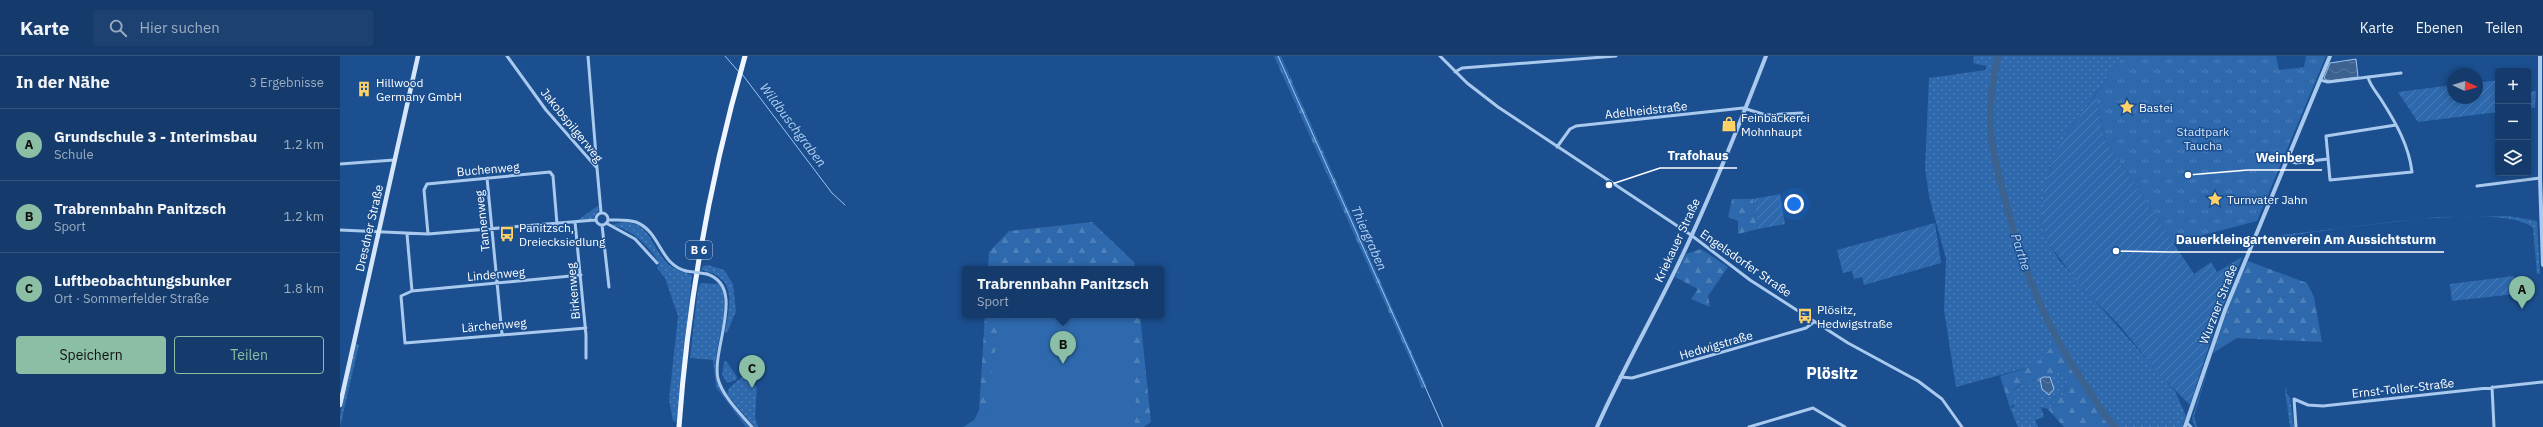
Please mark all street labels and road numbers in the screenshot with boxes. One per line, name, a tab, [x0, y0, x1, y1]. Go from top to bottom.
street label: Jakobspilgerweg	[538, 85, 607, 166]
street label: Adelheidstraße	[1604, 98, 1688, 122]
street label: Buchenweg	[456, 159, 521, 179]
street label: Dresdner Straße	[352, 183, 386, 273]
street label: Tannenweg	[471, 189, 493, 252]
street label: Kriekauer Straße	[1651, 195, 1703, 284]
street label: Engelsdorfer Straße	[1698, 226, 1795, 300]
road number: B 6	[686, 241, 712, 259]
street label: Birkenweg	[563, 261, 583, 320]
street label: Wurzner Straße	[2196, 262, 2240, 346]
street label: Lindenweg	[466, 264, 526, 284]
street label: Lärchenweg	[461, 315, 528, 335]
street label: Hedwigstraße	[1678, 327, 1755, 363]
street label: Ernst-Toller-Straße	[2351, 375, 2455, 401]

